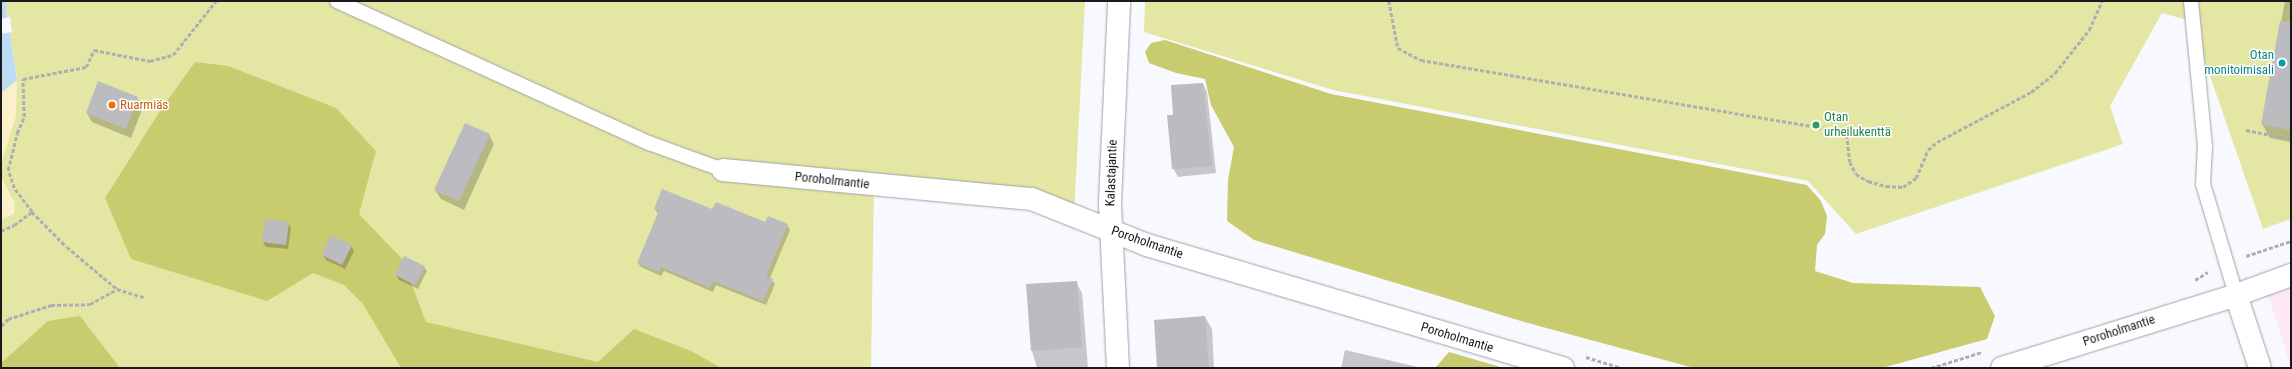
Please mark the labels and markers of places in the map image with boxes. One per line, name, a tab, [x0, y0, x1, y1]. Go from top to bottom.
place label: Otan monitoimisali	[2204, 48, 2274, 79]
marker: Otan monitoimisali	[2277, 58, 2287, 68]
place label: Ruarmiäs	[120, 97, 168, 113]
marker: Ruarmiäs	[107, 100, 117, 110]
place label: Otan urheilukenttä	[1824, 110, 1891, 141]
marker: Otan urheilukenttä	[1811, 120, 1821, 130]

